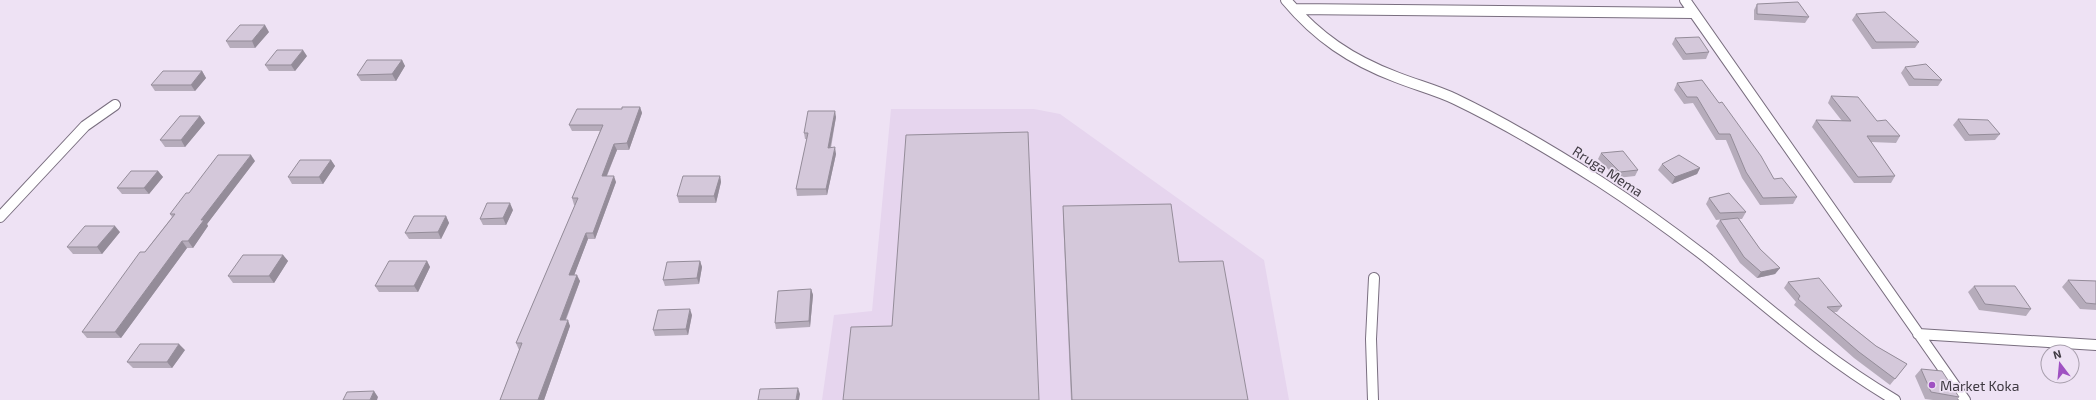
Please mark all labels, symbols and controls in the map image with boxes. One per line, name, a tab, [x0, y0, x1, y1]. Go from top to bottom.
street label: Rruga Mema	[1570, 142, 1646, 200]
north arrow	[2040, 344, 2080, 384]
text: N	[2051, 347, 2063, 361]
place label: Market Koka	[1940, 377, 2019, 394]
marker: Market Koka	[1927, 380, 1937, 390]

